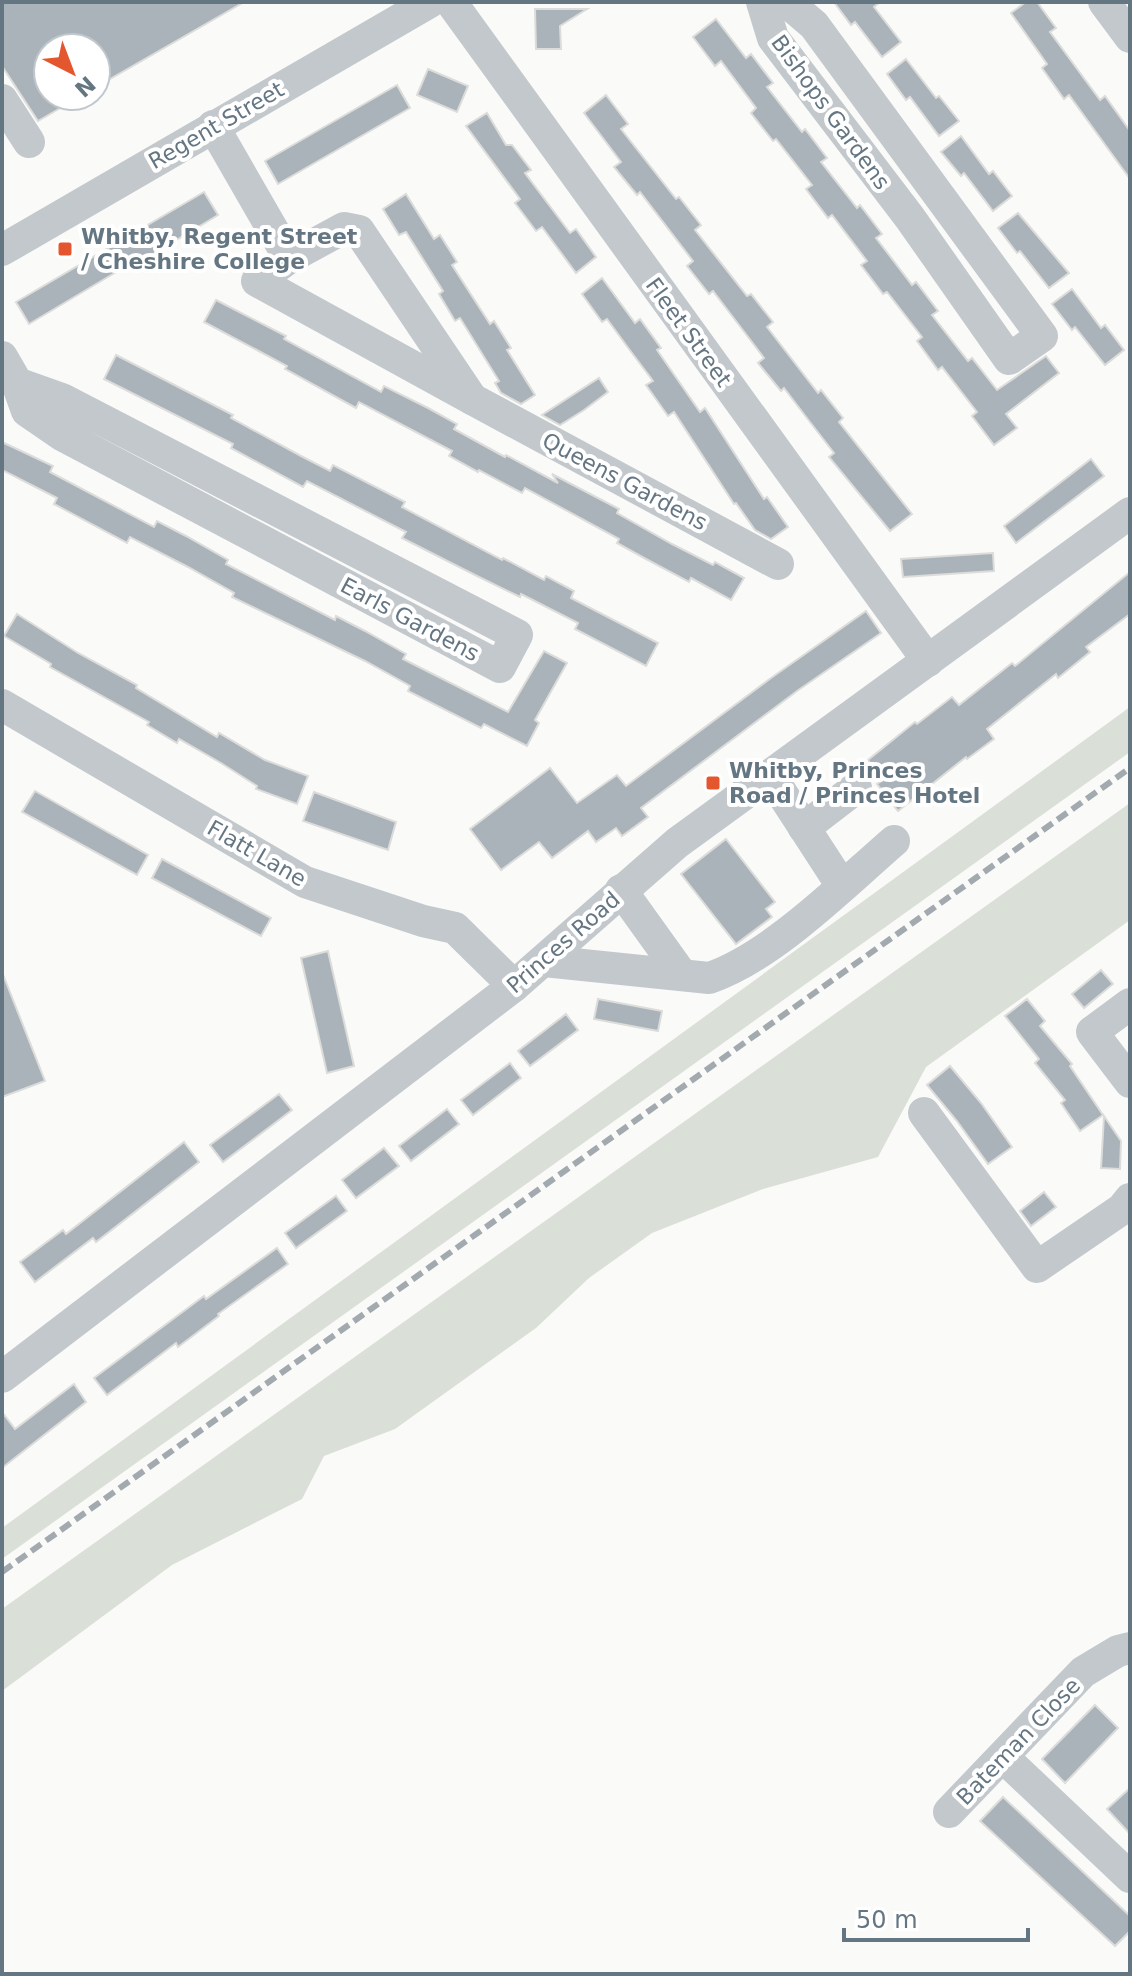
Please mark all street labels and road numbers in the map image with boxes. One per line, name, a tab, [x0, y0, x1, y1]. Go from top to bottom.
street label: Bishops Gardens	[766, 30, 895, 194]
street label: Regent Street	[144, 76, 289, 174]
street label: Fleet Street	[641, 273, 737, 392]
street label: Queens Gardens	[538, 427, 711, 535]
street label: Earls Gardens	[336, 572, 483, 666]
street label: Flatt Lane	[203, 815, 311, 892]
street label: Princes Road	[502, 887, 625, 998]
street label: Bateman Close	[952, 1673, 1085, 1810]

